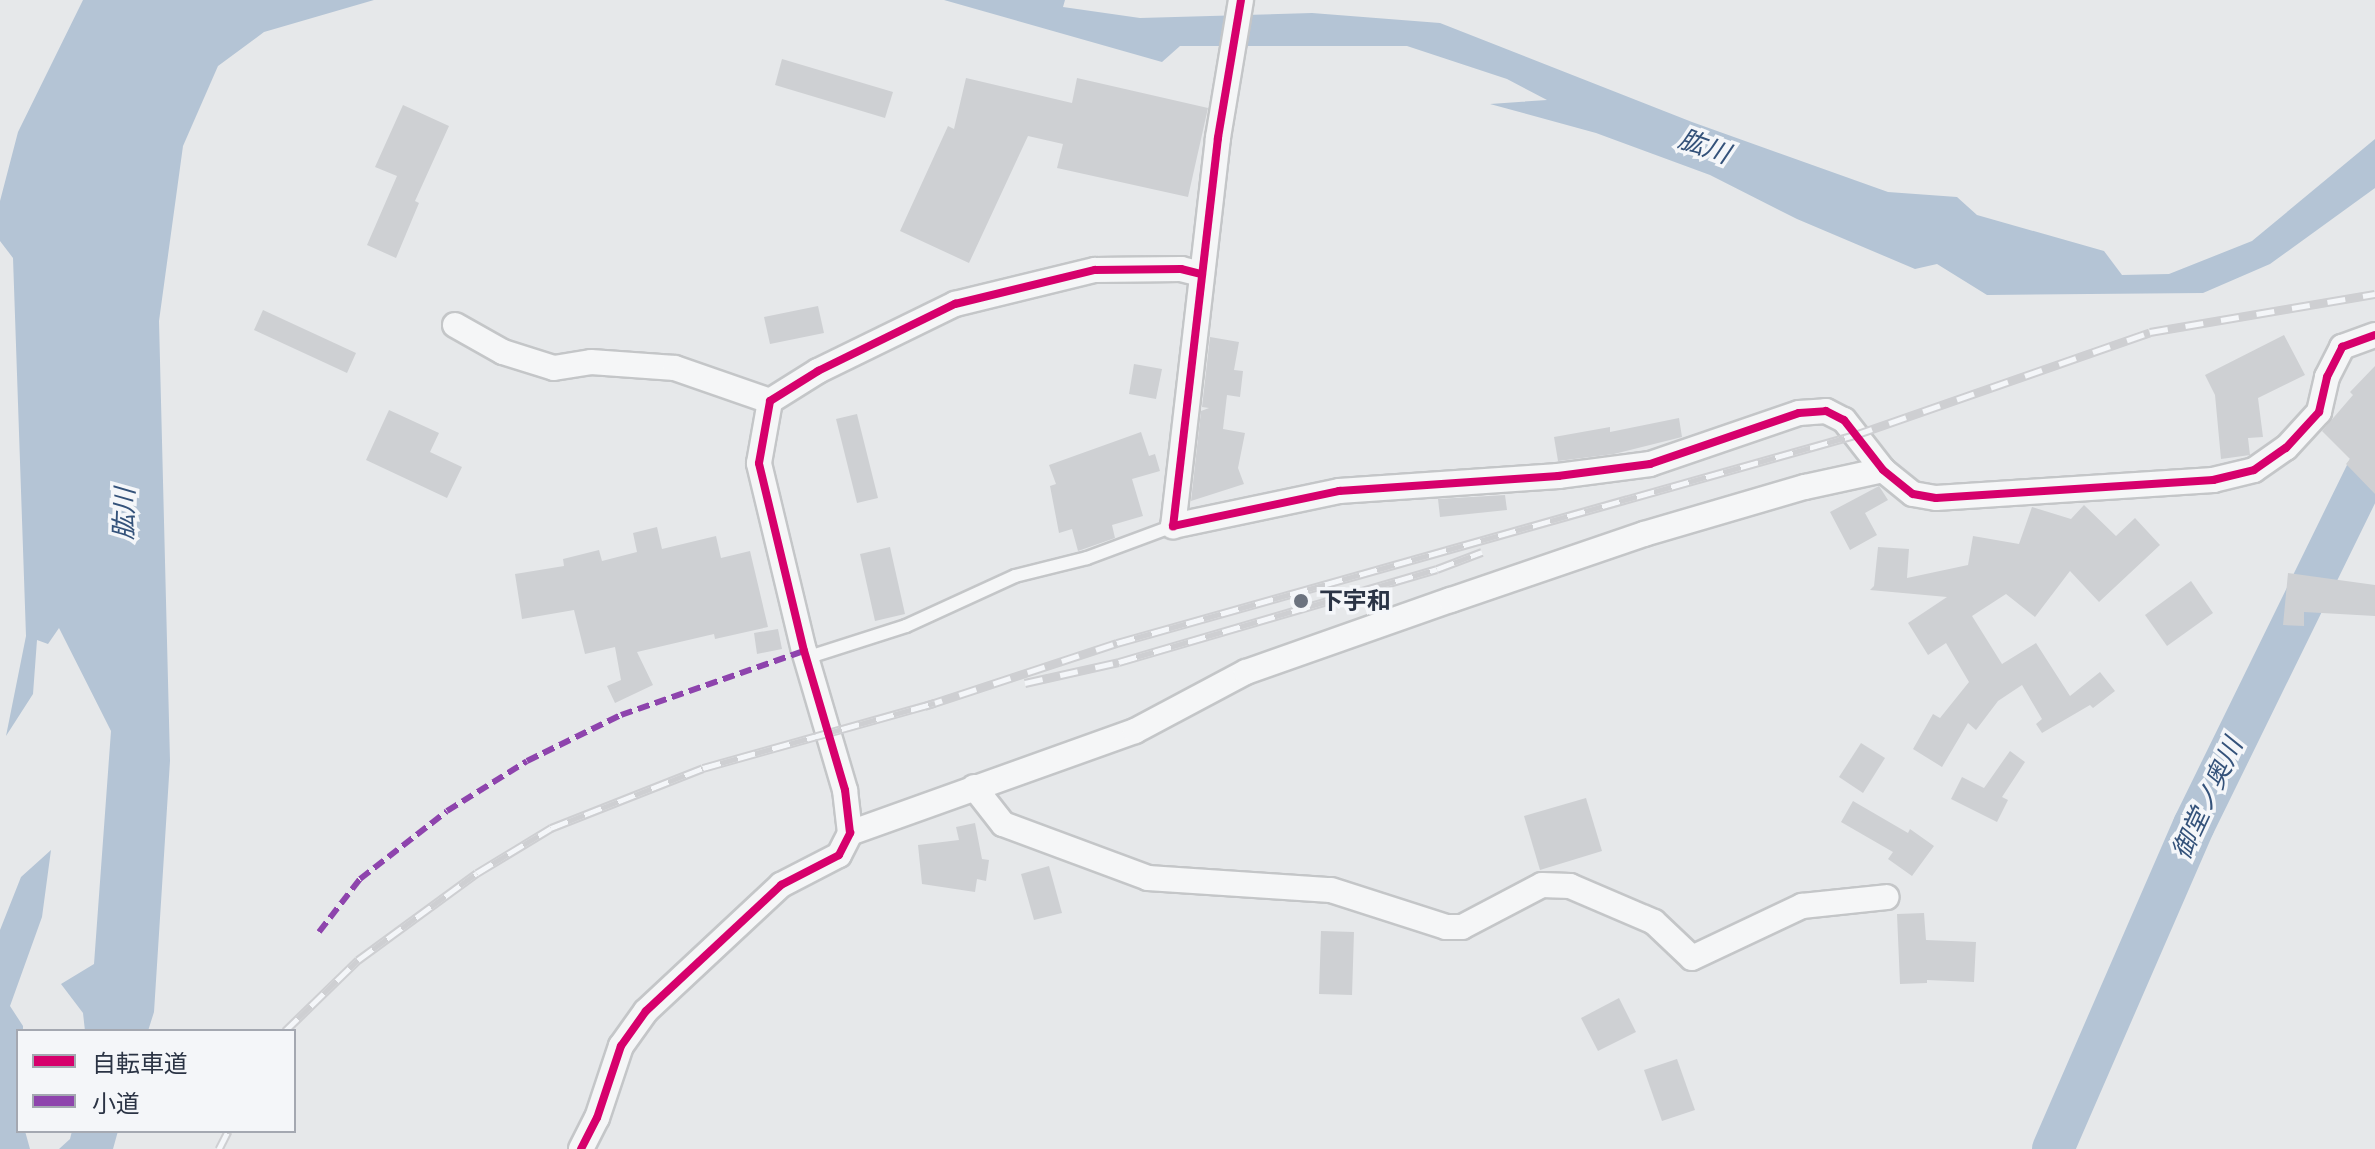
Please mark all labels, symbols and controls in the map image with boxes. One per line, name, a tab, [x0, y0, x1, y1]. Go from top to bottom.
water label: 肱川	[1674, 123, 1734, 171]
water label: 肱川	[109, 487, 141, 541]
place label: 下宇和	[1319, 587, 1391, 615]
marker: 下宇和	[1290, 590, 1312, 612]
water label: 御堂ノ奥川	[2166, 733, 2250, 865]
legend	[16, 1029, 296, 1133]
text: 自転車道	[92, 1050, 188, 1077]
text: 小道	[92, 1090, 140, 1117]

